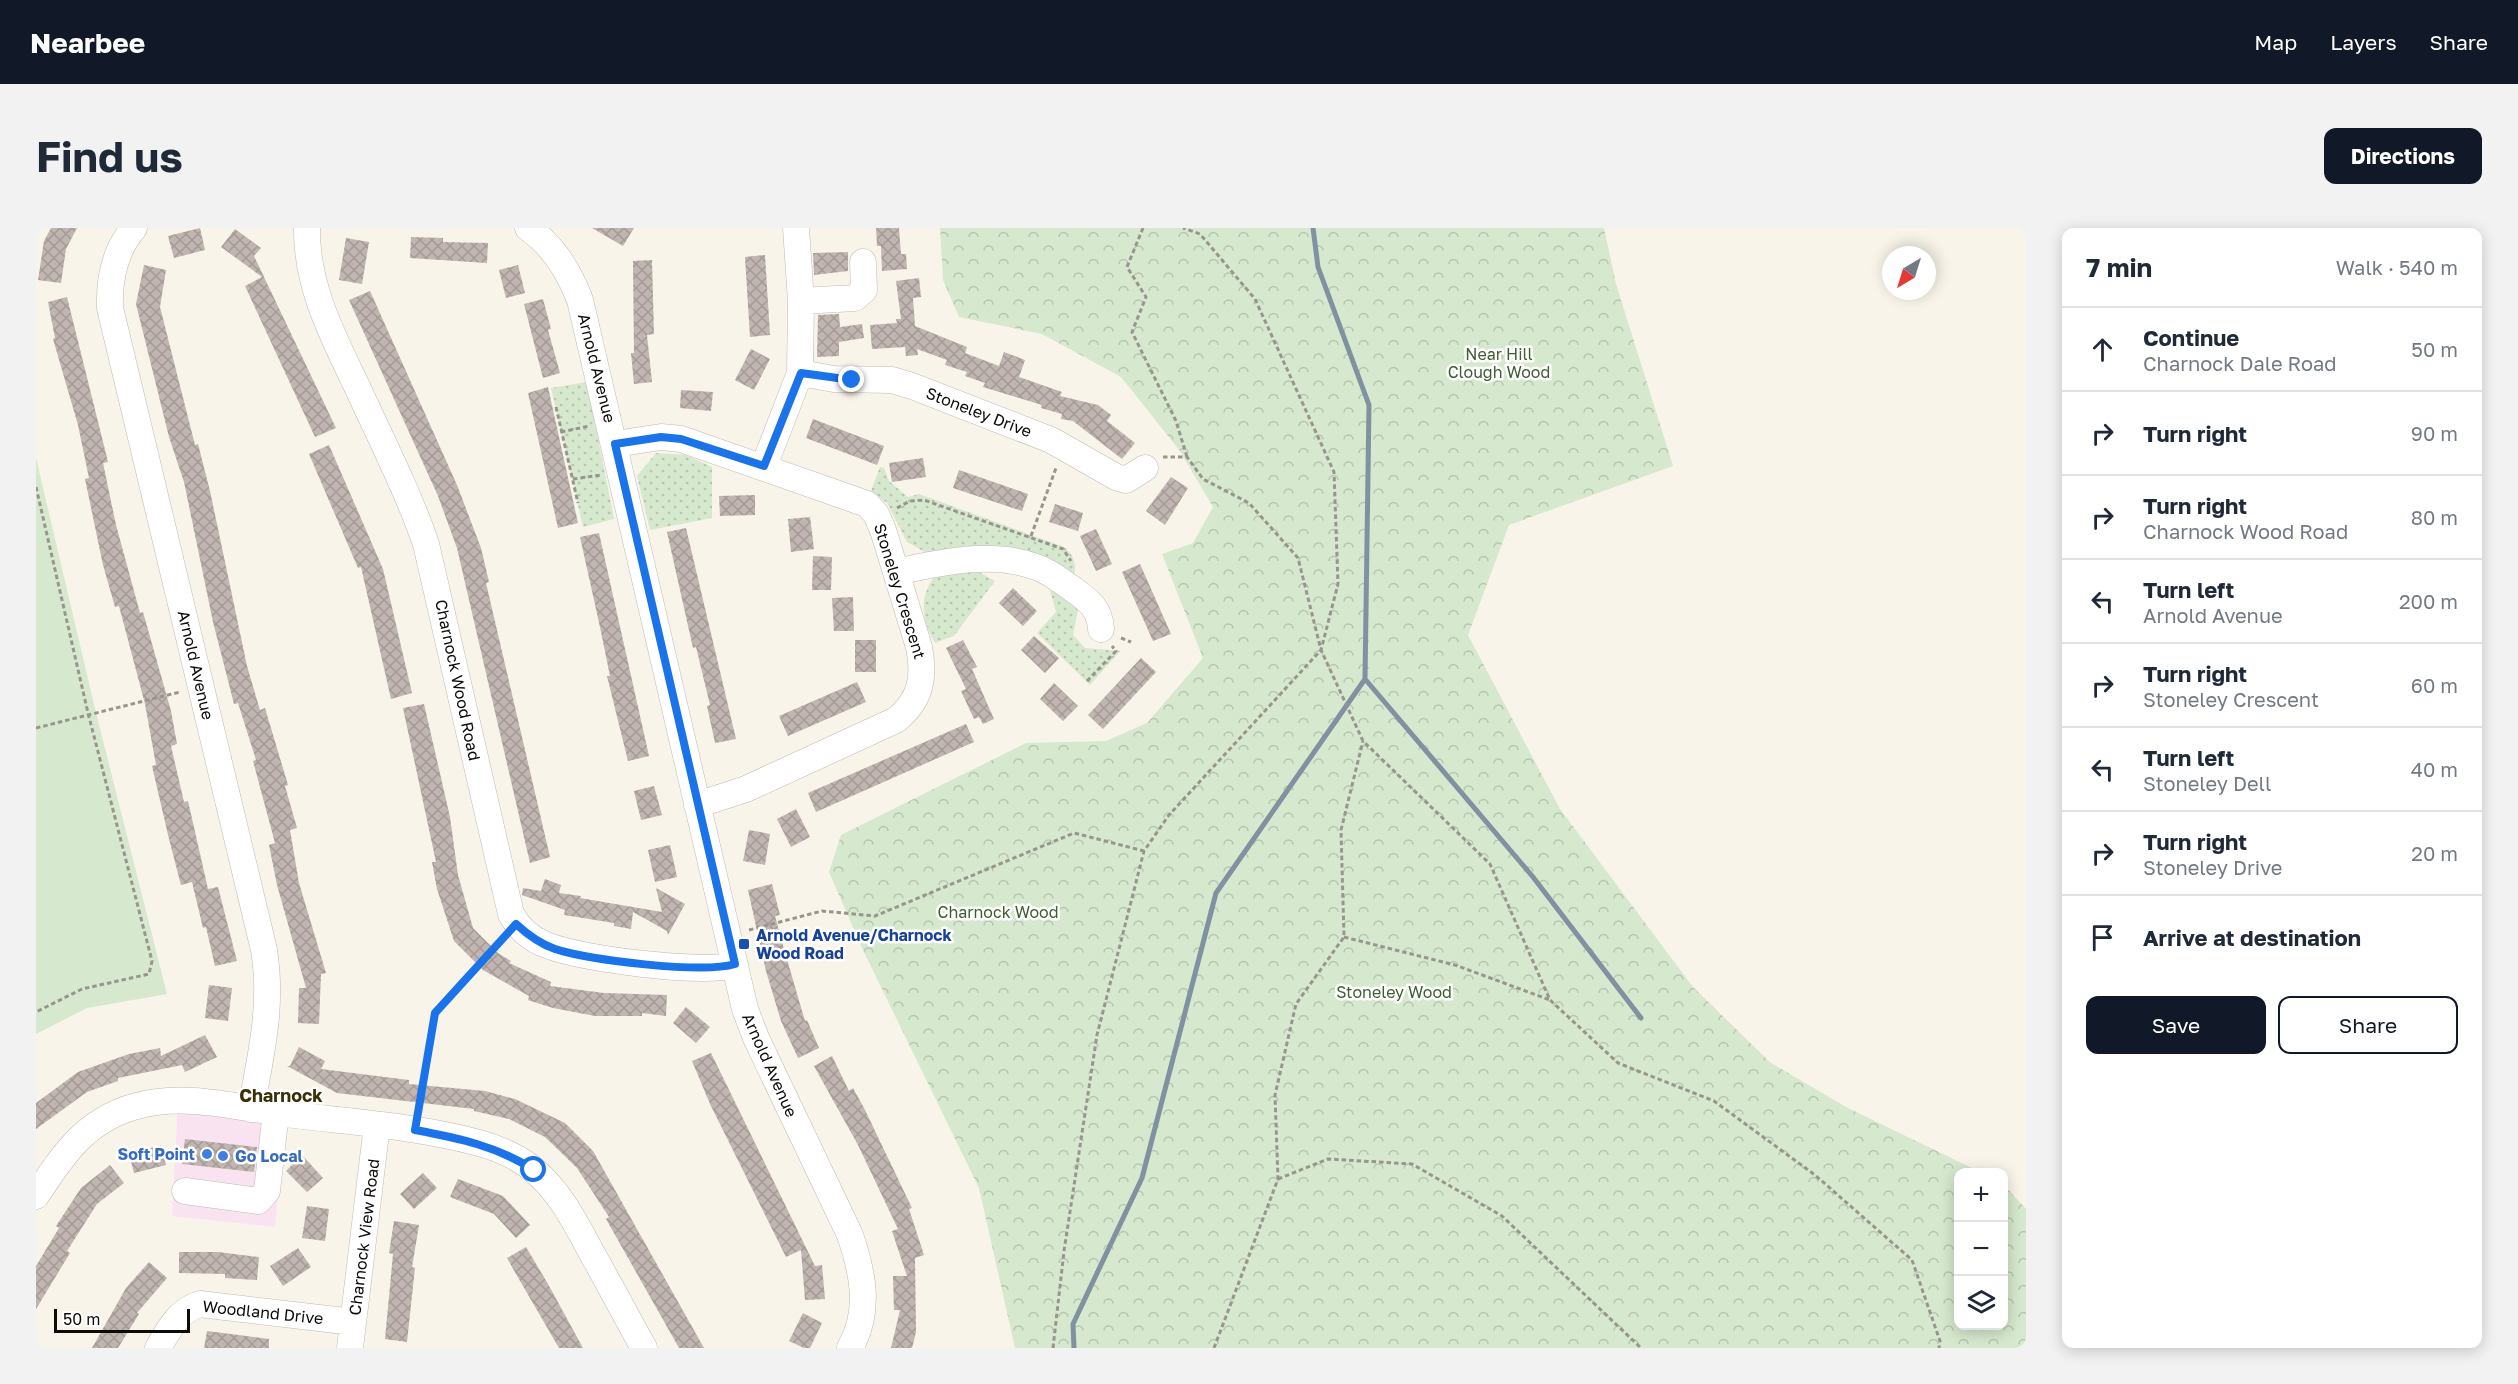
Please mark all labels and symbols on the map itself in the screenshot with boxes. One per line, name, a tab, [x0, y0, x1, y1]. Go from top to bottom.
north arrow	[1882, 246, 1936, 300]
street label: Arnold Avenue	[574, 311, 620, 425]
park label: Near Hill Clough Wood	[1448, 344, 1550, 382]
route end	[838, 366, 864, 392]
street label: Stoneley Drive	[923, 383, 1035, 441]
street label: Stoneley Crescent	[870, 521, 930, 661]
street label: Charnock Wood Road	[431, 598, 485, 762]
street label: Arnold Avenue	[174, 608, 218, 722]
park label: Charnock Wood	[938, 902, 1058, 922]
place label: Arnold Avenue/Charnock Wood Road	[756, 925, 953, 963]
marker: Arnold Avenue/Charnock Wood Road	[737, 937, 751, 951]
park label: Stoneley Wood	[1336, 982, 1452, 1002]
street label: Arnold Avenue	[738, 1010, 802, 1120]
district label: Charnock	[239, 1084, 323, 1106]
place label: Soft Point	[118, 1144, 195, 1164]
place label: Go Local	[235, 1146, 304, 1166]
marker: Soft Point	[200, 1147, 214, 1161]
marker: Go Local	[216, 1149, 230, 1163]
route start	[520, 1156, 546, 1182]
street label: Charnock View Road	[344, 1158, 384, 1316]
street label: Woodland Drive	[202, 1296, 324, 1328]
scale bar	[54, 1306, 190, 1334]

